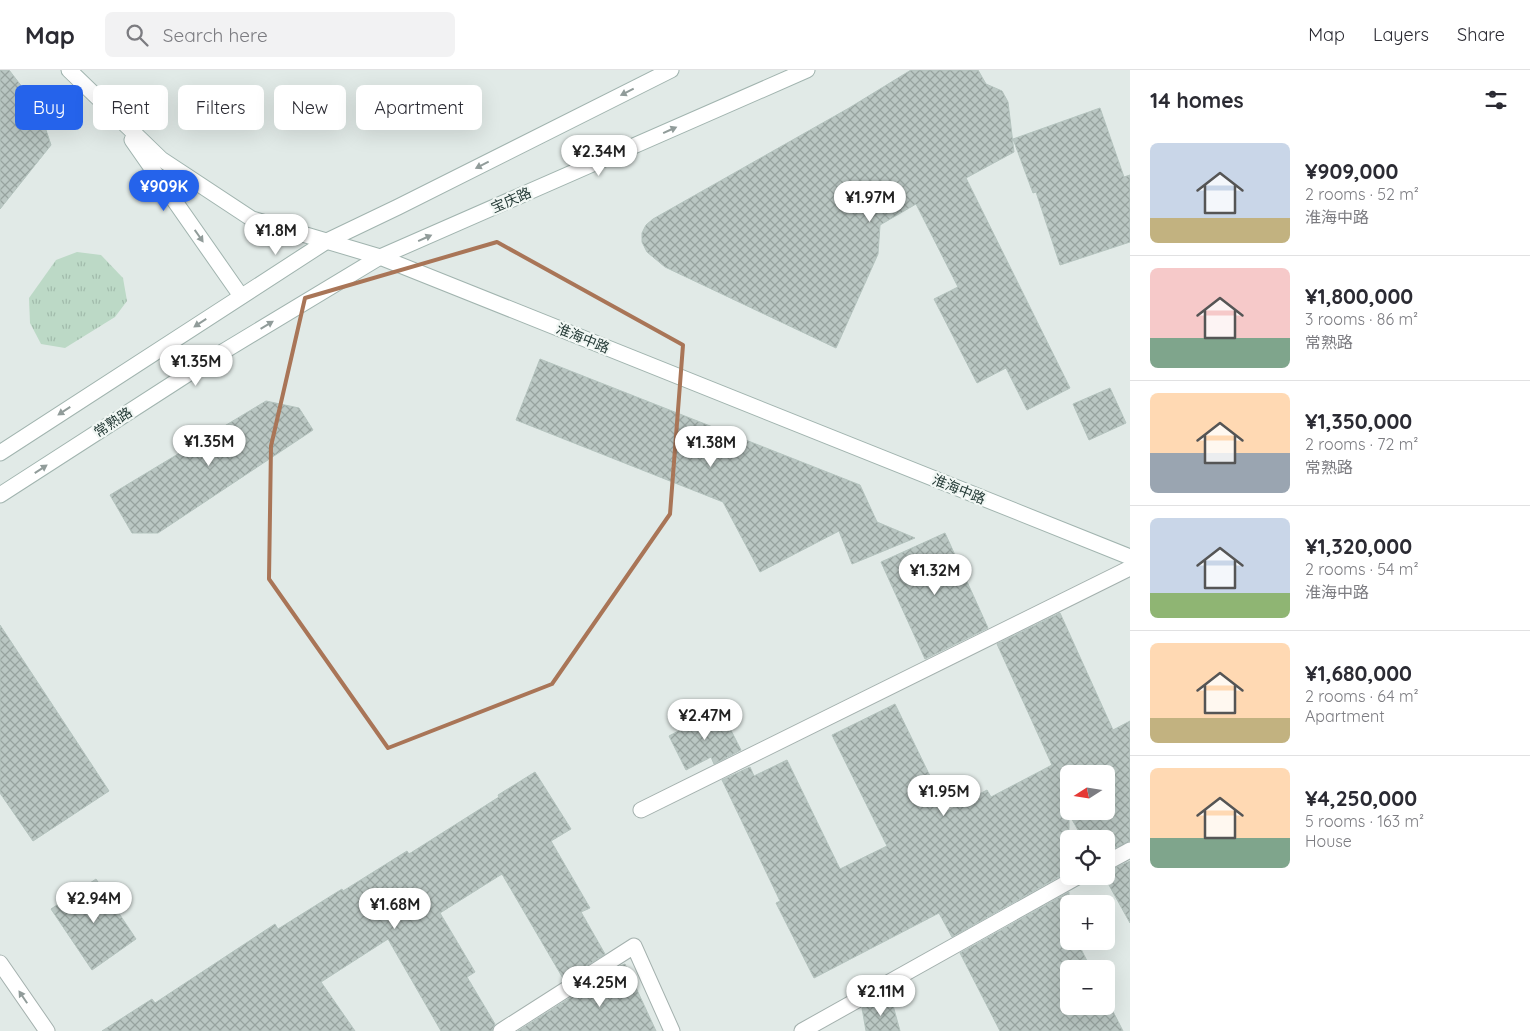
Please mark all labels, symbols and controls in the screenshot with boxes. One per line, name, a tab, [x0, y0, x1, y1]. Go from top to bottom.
search box	[105, 12, 455, 57]
text: Map	[25, 20, 75, 50]
icon: search	[123, 21, 151, 49]
text: Search here	[163, 23, 268, 47]
text: Map	[1308, 23, 1345, 46]
text: Layers	[1373, 23, 1429, 46]
text: Share	[1457, 23, 1505, 46]
chip: Buy	[15, 85, 83, 130]
chip: Rent	[93, 85, 168, 130]
chip: Filters	[178, 85, 264, 130]
chip: New	[274, 85, 346, 130]
chip: Apartment	[356, 85, 482, 130]
icon: filters	[1482, 86, 1510, 114]
text: 14 homes	[1150, 87, 1244, 113]
one-way arrow	[620, 88, 634, 96]
one-way arrow	[663, 126, 677, 134]
pin: ¥2.34M	[558, 134, 640, 177]
text: ¥2.34M	[572, 141, 626, 161]
text: ¥909,000	[1305, 158, 1398, 184]
one-way arrow	[475, 161, 489, 169]
icon: home	[1190, 163, 1250, 223]
pin: ¥909K	[129, 170, 199, 212]
text: ¥909K	[140, 176, 188, 196]
pin: ¥1.97M	[829, 180, 911, 223]
street label: 宝庆路	[488, 183, 534, 217]
text: 2 rooms · 52 m²	[1305, 184, 1419, 204]
text: ¥1.97M	[845, 187, 895, 207]
text: 淮海中路	[1305, 207, 1369, 227]
pin: ¥1.8M	[241, 214, 311, 256]
text: ¥1.8M	[255, 220, 297, 240]
one-way arrow	[194, 229, 204, 243]
one-way arrow	[418, 233, 432, 241]
text: ¥1,800,000	[1305, 283, 1413, 309]
icon: home	[1190, 288, 1250, 348]
text: 3 rooms · 86 m²	[1305, 309, 1418, 329]
one-way arrow	[194, 318, 207, 328]
street label: 淮海中路	[554, 319, 612, 357]
one-way arrow	[260, 321, 274, 330]
text: 常熟路	[1305, 332, 1353, 352]
pin: ¥1.35M	[155, 344, 237, 387]
text: ¥1.35M	[171, 351, 221, 371]
street label: 常熟路	[90, 403, 136, 441]
one-way arrow	[57, 406, 71, 416]
text: ¥1,350,000	[1305, 408, 1412, 434]
icon: home	[1190, 413, 1250, 473]
pin: ¥1.35M	[168, 424, 250, 467]
pin: ¥1.38M	[670, 426, 752, 468]
text: ¥1.35M	[184, 431, 234, 451]
text: ¥1.38M	[686, 432, 736, 452]
text: 2 rooms · 72 m²	[1305, 434, 1418, 454]
text: 常熟路	[1305, 457, 1353, 477]
one-way arrow	[34, 464, 48, 473]
street label: 淮海中路	[930, 470, 988, 508]
text: ¥1,320,000	[1305, 533, 1412, 559]
icon: home	[1190, 538, 1250, 598]
pin: ¥1.32M	[894, 554, 976, 596]
text: 2 rooms · 54 m²	[1305, 559, 1419, 579]
text: ¥1.32M	[910, 560, 960, 580]
text: 淮海中路	[1305, 582, 1369, 602]
text: ¥1,680,000	[1305, 660, 1412, 686]
icon: home	[1190, 663, 1250, 723]
text: 2 rooms · 64 m²	[1305, 686, 1419, 706]
pin: ¥2.47M	[664, 698, 746, 741]
text: ¥2.47M	[679, 705, 731, 725]
text: Apartment	[1305, 706, 1385, 726]
north arrow	[1060, 765, 1115, 820]
map controls	[1060, 765, 1115, 1015]
pin: ¥1.95M	[903, 774, 985, 817]
text: ¥1.95M	[918, 781, 970, 801]
text: ¥4,250,000	[1305, 785, 1417, 811]
icon: home	[1190, 788, 1250, 848]
text: 5 rooms · 163 m²	[1305, 811, 1424, 831]
button: locate	[1060, 830, 1115, 885]
text: House	[1305, 831, 1352, 851]
pin: ¥2.94M	[53, 882, 135, 924]
text: ¥2.94M	[67, 888, 121, 908]
pin: ¥1.68M	[354, 888, 436, 930]
text: ¥1.68M	[370, 894, 420, 914]
button: +	[1060, 895, 1115, 950]
button: −	[1060, 960, 1115, 1015]
pin: ¥4.25M	[559, 966, 641, 1008]
text: ¥4.25M	[573, 972, 627, 992]
pin: ¥2.11M	[840, 974, 922, 1017]
text: ¥2.11M	[857, 981, 905, 1001]
one-way arrow	[18, 990, 28, 1004]

